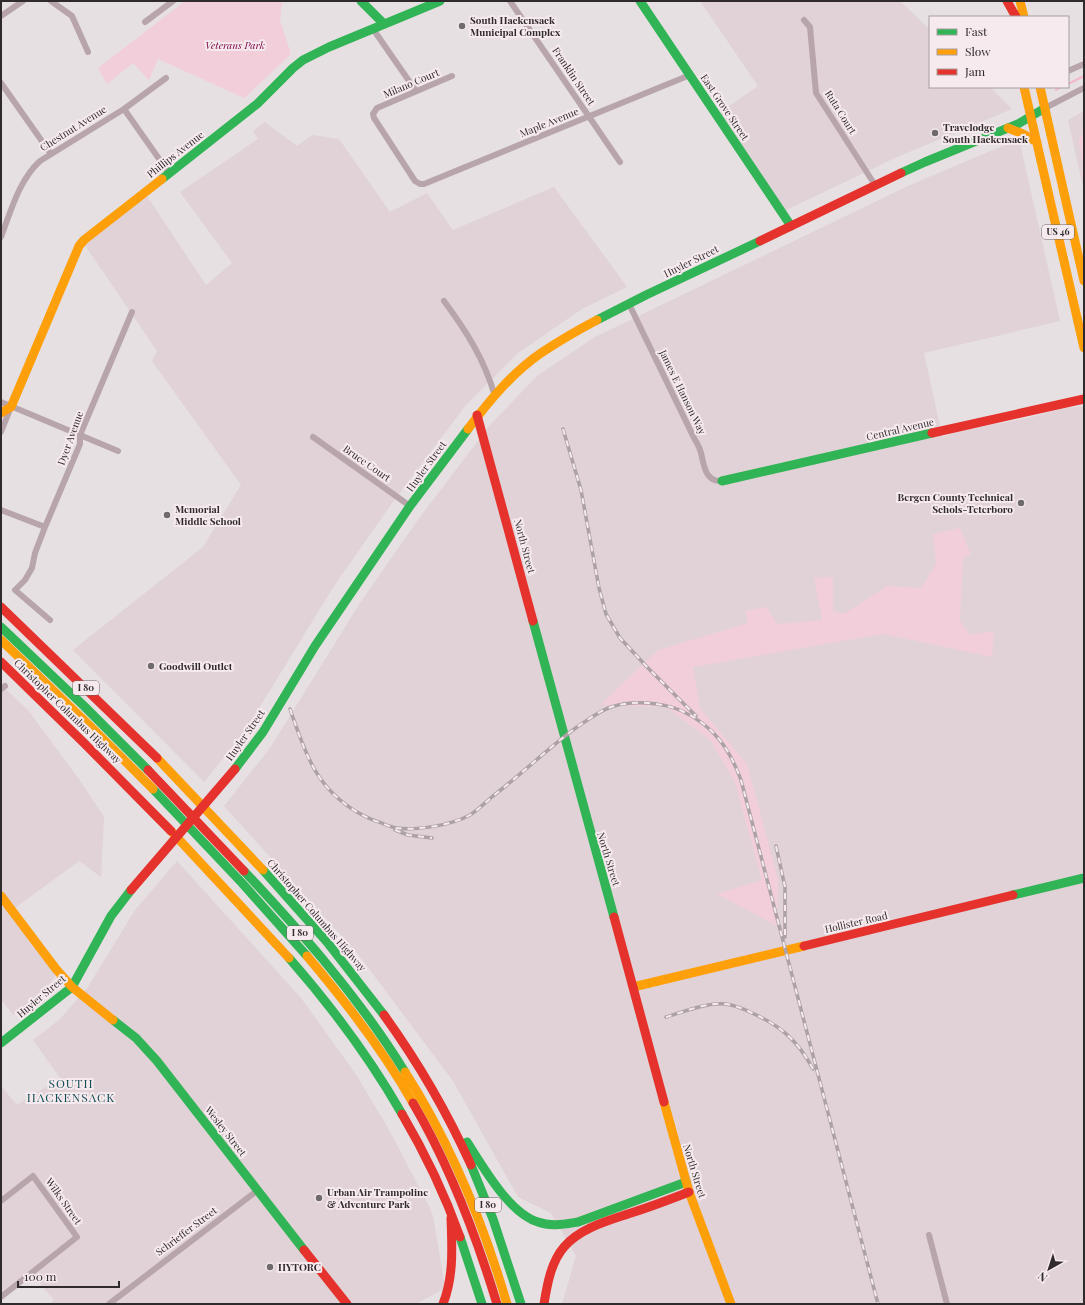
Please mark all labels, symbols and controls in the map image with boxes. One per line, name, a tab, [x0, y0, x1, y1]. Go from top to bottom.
place label: South Hackensack Municipal Complex	[470, 13, 561, 39]
legend	[929, 16, 1069, 88]
marker: South Hackensack Municipal Complex	[457, 21, 467, 31]
text: Fast	[965, 23, 988, 39]
park label: Veterans Park	[205, 38, 265, 52]
text: Slow	[965, 43, 991, 59]
street label: Franklin Street	[549, 44, 599, 108]
text: Jam	[964, 63, 986, 79]
street label: Milano Court	[381, 65, 442, 101]
street label: East Grove Street	[698, 71, 753, 143]
street label: Ruta Court	[822, 87, 860, 137]
street label: Chestnut Avenue	[37, 102, 109, 154]
street label: Maple Avenue	[517, 104, 581, 140]
place label: Travelodge South Hackensack	[943, 120, 1028, 146]
street label: Phillips Avenue	[144, 127, 206, 181]
marker: Travelodge South Hackensack	[930, 128, 940, 138]
road number: US 46	[1042, 225, 1074, 239]
street label: Huyler Street	[661, 241, 721, 280]
street label: James E Hanson Way	[656, 346, 710, 437]
street label: Dyer Avenue	[54, 409, 86, 467]
street label: Central Avenue	[865, 414, 935, 444]
street label: Huyler Street	[403, 437, 449, 494]
street label: Bruce Court	[340, 441, 394, 485]
place label: Bergen County Technical Schols-Teterboro	[898, 490, 1013, 516]
marker: Bergen County Technical Schols-Teterboro	[1016, 498, 1026, 508]
place label: Memorial Middle School	[175, 502, 241, 528]
marker: Memorial Middle School	[162, 510, 172, 520]
street label: North Street	[511, 517, 539, 575]
street label: Christopher Columbus Highway	[11, 656, 125, 766]
place label: Goodwill Outlet	[159, 659, 233, 673]
marker: Goodwill Outlet	[146, 661, 156, 671]
road number: I 80	[73, 681, 99, 695]
street label: Huyler Street	[222, 706, 268, 763]
street label: North Street	[594, 830, 624, 888]
street label: Christopher Columbus Highway	[264, 856, 370, 974]
street label: Hollister Road	[823, 908, 889, 936]
road number: I 80	[287, 926, 313, 940]
street label: Huyler Street	[14, 971, 69, 1020]
district label: SOUTH HACKENSACK	[27, 1075, 115, 1105]
street label: Wesley Street	[201, 1102, 250, 1159]
street label: North Street	[680, 1142, 710, 1200]
street label: Wilks Street	[42, 1174, 85, 1227]
place label: Urban Air Trampoline & Adventure Park	[327, 1185, 428, 1211]
marker: Urban Air Trampoline & Adventure Park	[314, 1193, 324, 1203]
road number: I 80	[475, 1198, 501, 1212]
street label: Schrieffer Street	[152, 1203, 220, 1259]
north arrow	[1029, 1249, 1069, 1289]
place label: HYTORC	[278, 1260, 321, 1274]
marker: HYTORC	[265, 1262, 275, 1272]
scale bar	[18, 1263, 119, 1289]
text: 100 m	[24, 1268, 57, 1284]
text: N	[1035, 1269, 1050, 1285]

